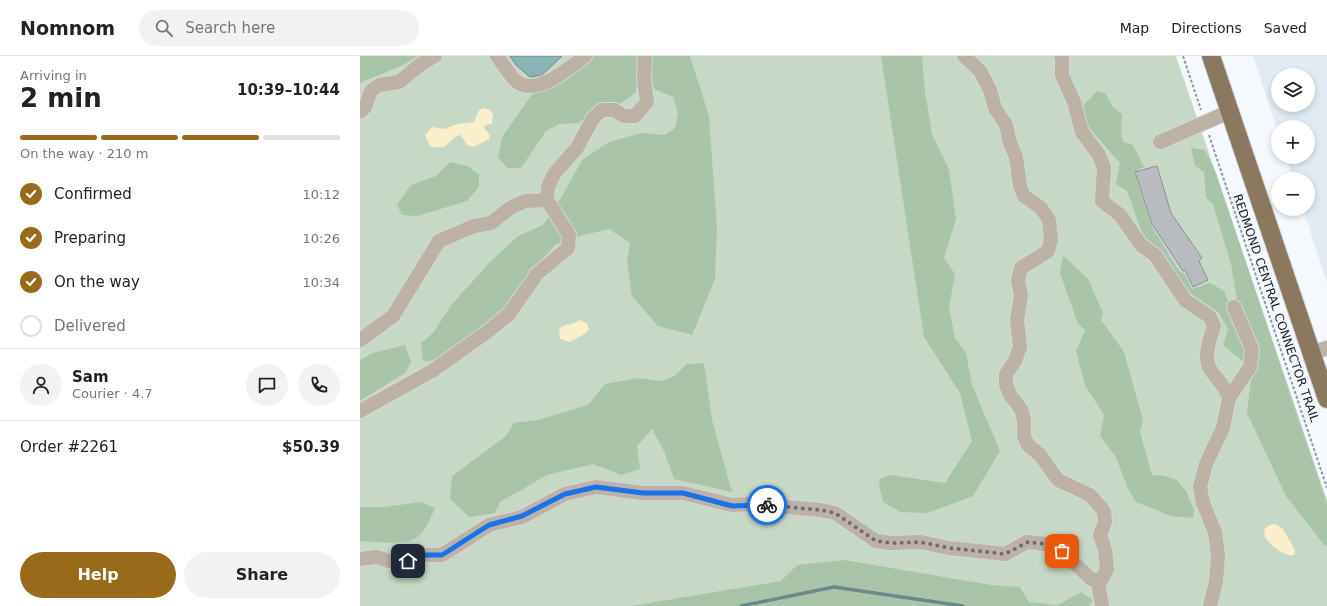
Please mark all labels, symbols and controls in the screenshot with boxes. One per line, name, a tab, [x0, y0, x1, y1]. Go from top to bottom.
search box	[139, 10, 419, 46]
text: Nomnom	[20, 17, 115, 39]
icon: search	[153, 17, 175, 39]
text: Search here	[185, 19, 275, 37]
text: Map	[1120, 20, 1149, 36]
text: Directions	[1171, 20, 1242, 36]
text: Saved	[1264, 20, 1307, 36]
text: Arriving in	[20, 68, 87, 83]
map controls	[1271, 68, 1315, 216]
button: layers	[1271, 68, 1315, 112]
text: 10:39–10:44	[237, 81, 340, 99]
text: 2 min	[20, 83, 102, 113]
button: +	[1271, 120, 1315, 164]
text: On the way · 210 m	[20, 146, 148, 161]
button: −	[1271, 172, 1315, 216]
icon: check	[20, 183, 42, 205]
text: Confirmed	[54, 185, 132, 203]
text: 10:12	[303, 187, 340, 202]
street label: REDMOND CENTRAL CONNECTOR TRAIL	[1230, 192, 1322, 424]
icon: check	[20, 227, 42, 249]
text: Preparing	[54, 229, 126, 247]
text: 10:26	[303, 231, 340, 246]
icon: check	[20, 271, 42, 293]
text: On the way	[54, 273, 140, 291]
text: 10:34	[303, 275, 340, 290]
text: Delivered	[54, 317, 126, 335]
button: person	[20, 364, 62, 406]
button: chat	[246, 364, 288, 406]
button: phone	[298, 364, 340, 406]
text: Sam	[72, 368, 109, 386]
text: Courier · 4.7	[72, 386, 153, 401]
text: Order #2261	[20, 438, 118, 456]
text: $50.39	[282, 438, 340, 456]
courier	[747, 485, 787, 525]
icon: bike	[756, 494, 778, 516]
pin	[1045, 534, 1079, 568]
icon: bag	[1051, 540, 1073, 562]
pin	[391, 544, 425, 578]
icon: home	[397, 550, 419, 572]
button: Help	[20, 552, 176, 598]
button: Share	[184, 552, 340, 598]

